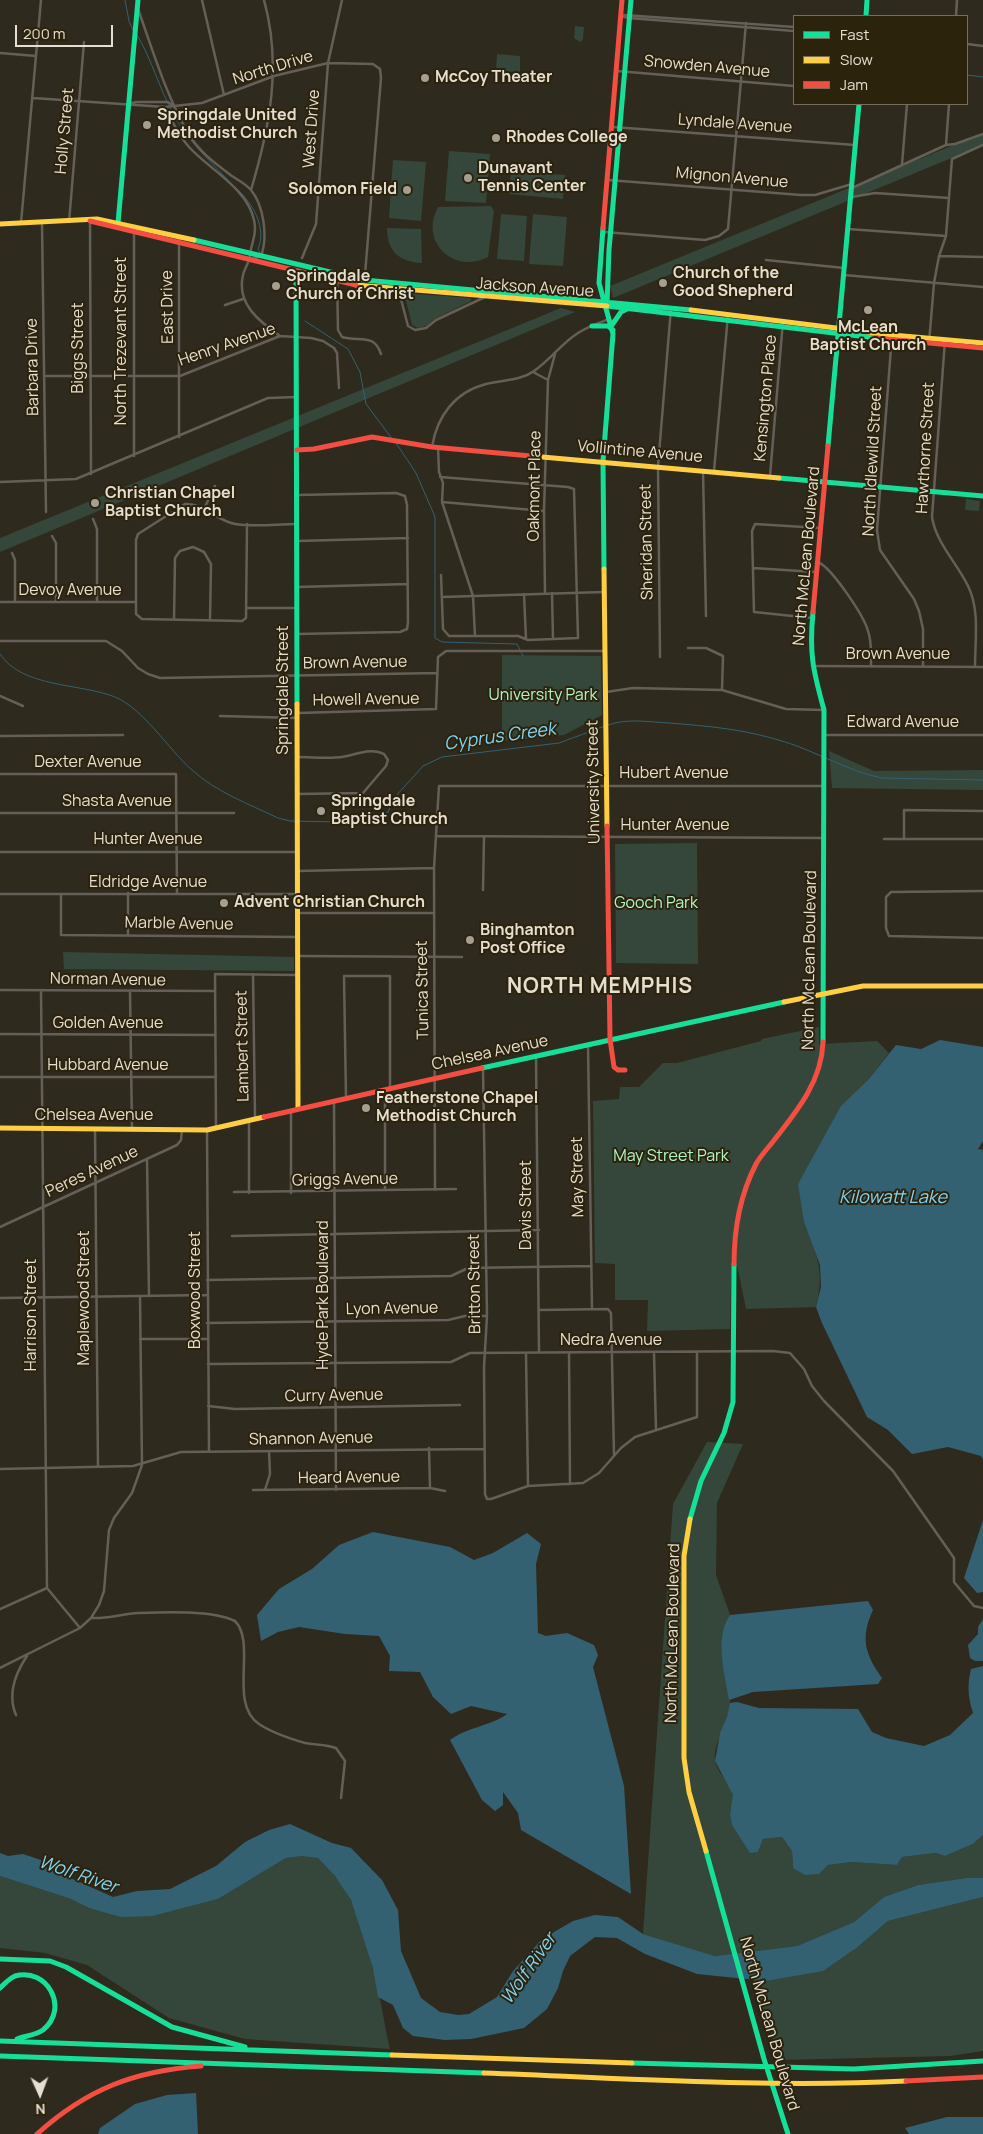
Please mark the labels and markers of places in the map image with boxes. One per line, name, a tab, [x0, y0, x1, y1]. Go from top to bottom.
place label: McCoy Theater	[435, 68, 552, 88]
marker: McCoy Theater	[419, 72, 431, 84]
place label: Springdale United Methodist Church	[157, 106, 298, 144]
marker: Springdale United Methodist Church	[141, 119, 153, 131]
place label: Rhodes College	[506, 128, 628, 148]
marker: Rhodes College	[490, 132, 502, 144]
place label: Dunavant Tennis Center	[478, 159, 586, 197]
marker: Dunavant Tennis Center	[462, 172, 474, 184]
place label: Solomon Field	[288, 180, 397, 200]
marker: Solomon Field	[401, 184, 413, 196]
place label: Church of the Good Shepherd	[673, 264, 793, 302]
place label: Springdale Church of Christ	[286, 267, 414, 305]
marker: Church of the Good Shepherd	[657, 277, 669, 289]
marker: Springdale Church of Christ	[270, 280, 282, 292]
marker: McLean Baptist Church	[862, 304, 874, 316]
place label: McLean Baptist Church	[810, 318, 926, 356]
place label: Christian Chapel Baptist Church	[105, 484, 235, 522]
marker: Christian Chapel Baptist Church	[89, 497, 101, 509]
place label: Springdale Baptist Church	[331, 792, 448, 830]
marker: Springdale Baptist Church	[315, 805, 327, 817]
place label: Advent Christian Church	[234, 893, 425, 913]
marker: Advent Christian Church	[218, 897, 230, 909]
place label: Binghamton Post Office	[480, 921, 574, 959]
marker: Binghamton Post Office	[464, 934, 476, 946]
place label: Featherstone Chapel Methodist Church	[376, 1089, 538, 1127]
marker: Featherstone Chapel Methodist Church	[360, 1102, 372, 1114]

